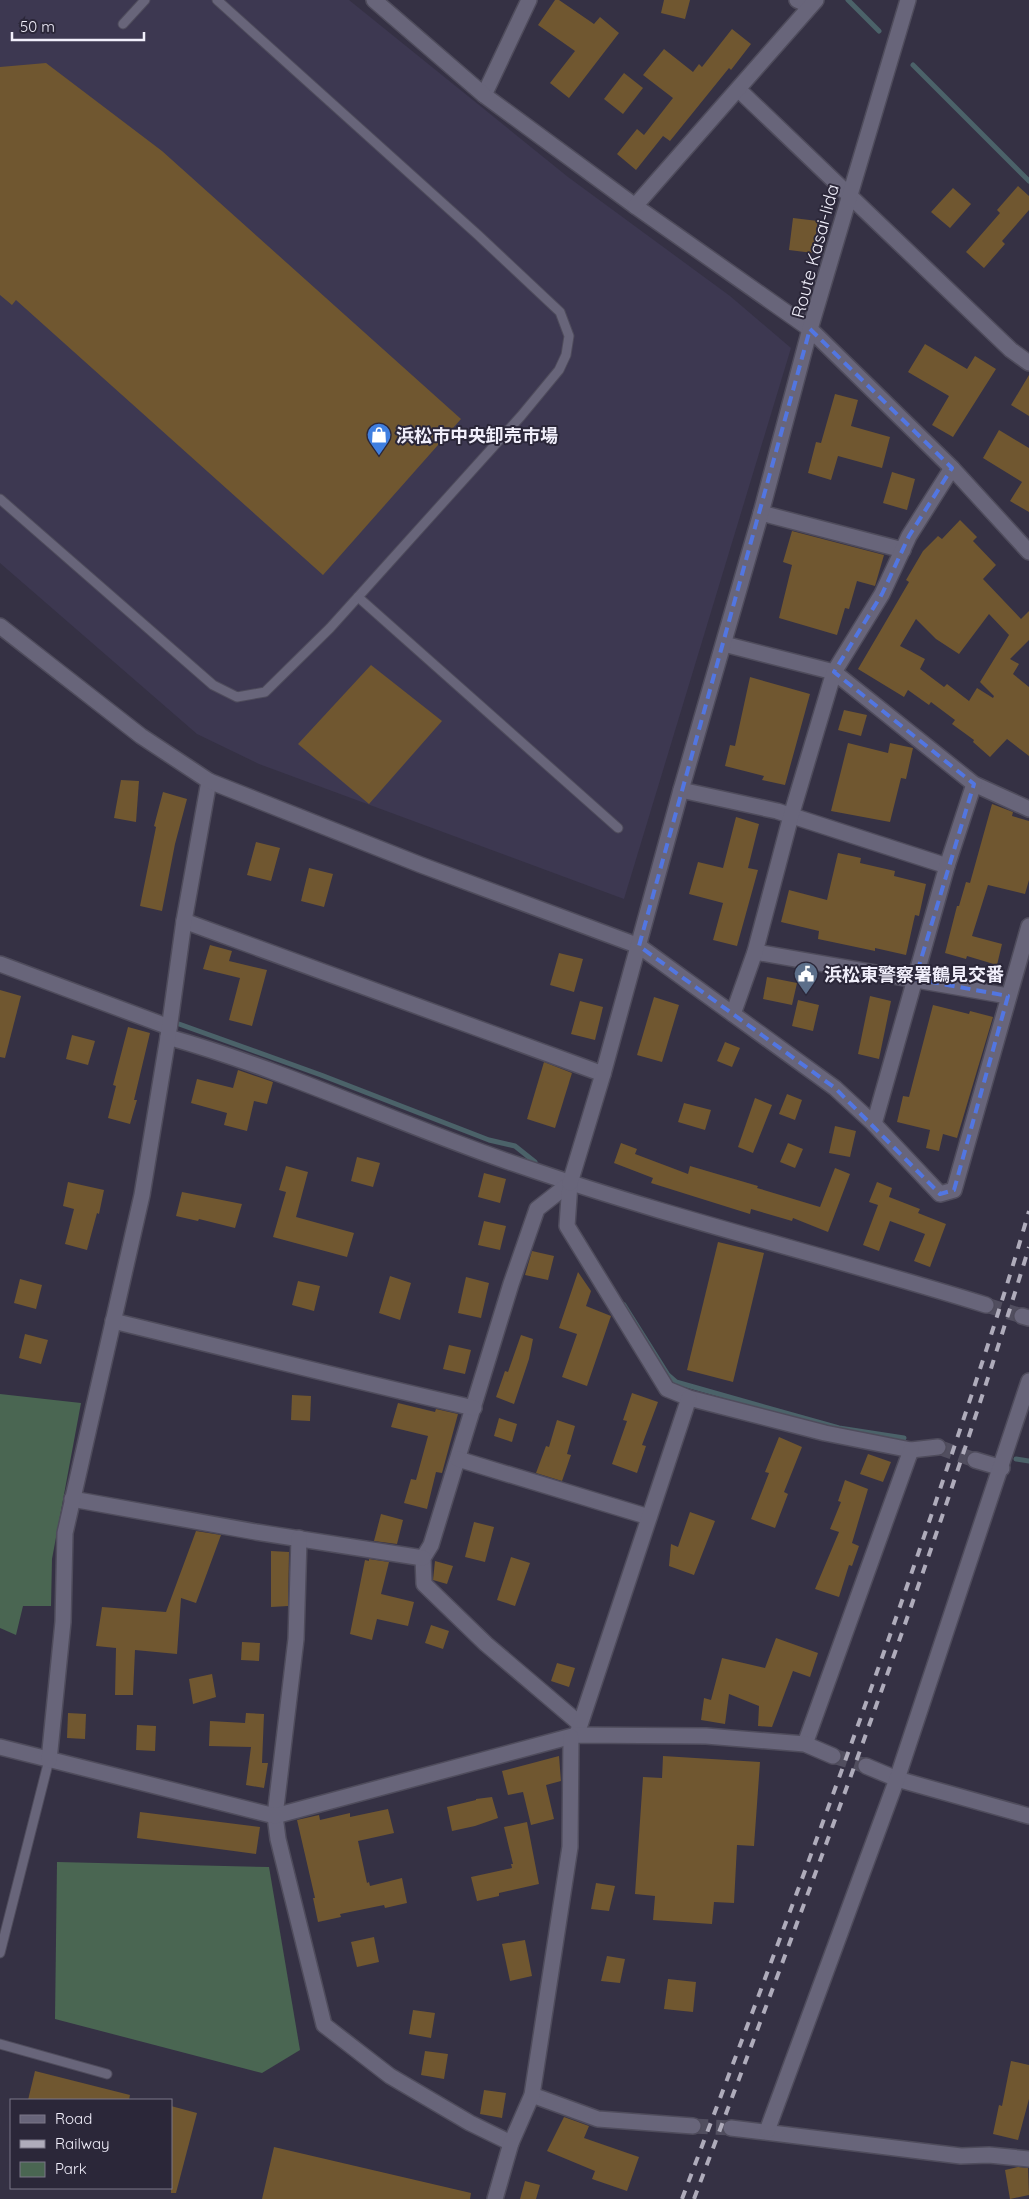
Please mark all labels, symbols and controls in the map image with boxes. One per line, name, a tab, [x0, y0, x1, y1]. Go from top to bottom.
scale bar	[12, 10, 145, 42]
text: 50 m	[20, 17, 55, 36]
street label: Route Kasai-Iida	[786, 181, 844, 321]
shop icon: 浜松市中央卸売市場	[366, 422, 392, 456]
place label: 浜松市中央卸売市場	[396, 424, 558, 447]
public building icon: 浜松東警察署鶴見交番	[793, 961, 819, 995]
place label: 浜松東警察署鶴見交番	[824, 963, 1004, 986]
legend	[10, 2099, 172, 2189]
text: Road	[55, 2109, 92, 2128]
text: Railway	[55, 2134, 110, 2153]
text: Park	[55, 2159, 87, 2178]

